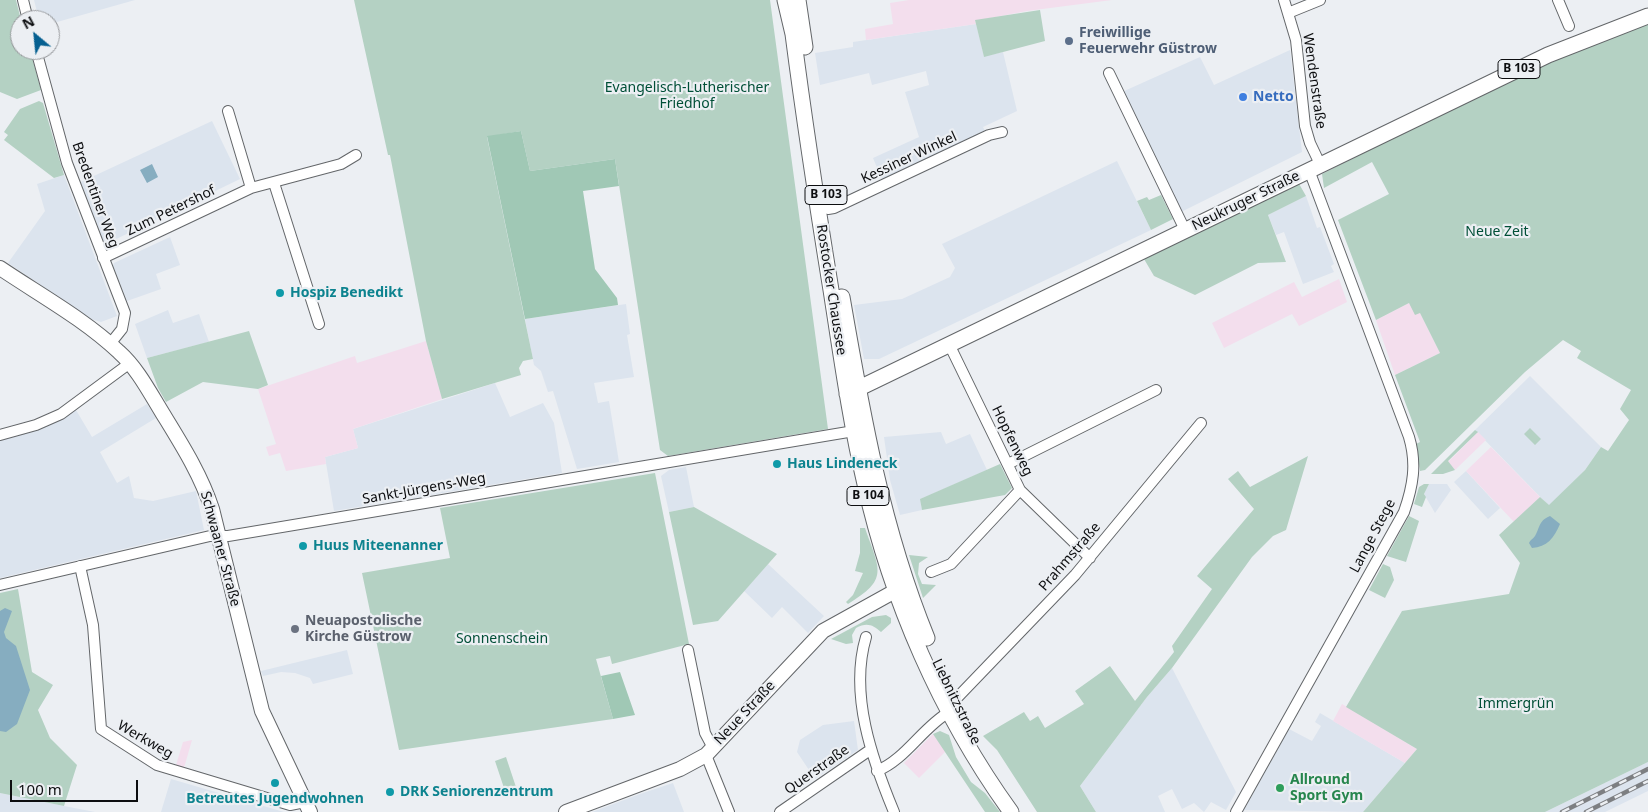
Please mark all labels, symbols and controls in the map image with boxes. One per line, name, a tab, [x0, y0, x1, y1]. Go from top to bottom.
north arrow	[10, 10, 60, 60]
text: N	[19, 11, 38, 33]
place label: Freiwillige Feuerwehr Güstrow	[1079, 25, 1217, 58]
street label: Wendenstraße	[1299, 32, 1329, 130]
marker: Freiwillige Feuerwehr Güstrow	[1063, 35, 1075, 47]
road number: B 103	[1498, 60, 1540, 78]
park label: Evangelisch-Lutherischer Friedhof	[605, 80, 769, 112]
place label: Netto	[1253, 89, 1294, 105]
marker: Netto	[1237, 91, 1249, 103]
street label: Kessiner Winkel	[858, 128, 960, 188]
street label: Bredentiner Weg	[68, 140, 122, 250]
street label: Neukruger Straße	[1189, 168, 1303, 234]
street label: Zum Petershof	[124, 182, 218, 240]
road number: B 103	[805, 186, 847, 204]
street label: Rostocker Chaussee	[812, 223, 850, 357]
park label: Neue Zeit	[1465, 224, 1529, 240]
place label: Hospiz Benedikt	[290, 285, 403, 301]
marker: Hospiz Benedikt	[274, 287, 286, 299]
street label: Hopfenweg	[988, 403, 1036, 479]
place label: Haus Lindeneck	[787, 456, 898, 472]
marker: Haus Lindeneck	[771, 458, 783, 470]
street label: Sankt-Jürgens-Weg	[361, 470, 487, 508]
road number: B 104	[847, 486, 889, 506]
street label: Schwaaner Straße	[197, 490, 243, 608]
street label: Lange Stege	[1347, 496, 1399, 576]
street label: Prahmstraße	[1036, 519, 1104, 595]
place label: Huus Miteenanner	[313, 538, 443, 554]
marker: Huus Miteenanner	[297, 540, 309, 552]
place label: Neuapostolische Kirche Güstrow	[305, 613, 422, 646]
marker: Neuapostolische Kirche Güstrow	[289, 623, 301, 635]
park label: Sonnenschein	[456, 631, 548, 647]
street label: Liebnitzstraße	[928, 656, 984, 748]
street label: Neue Straße	[711, 677, 779, 749]
park label: Immergrün	[1478, 696, 1554, 712]
street label: Werkweg	[114, 717, 176, 763]
street label: Querstraße	[781, 742, 853, 798]
scale bar	[12, 770, 140, 802]
place label: Allround Sport Gym	[1290, 772, 1363, 804]
marker: Betreutes Jugendwohnen	[269, 777, 281, 789]
text: 100 m	[18, 779, 62, 799]
marker: Allround Sport Gym	[1274, 782, 1286, 794]
place label: DRK Seniorenzentrum	[400, 784, 553, 800]
marker: DRK Seniorenzentrum	[384, 786, 396, 798]
place label: Betreutes Jugendwohnen	[186, 791, 364, 807]

